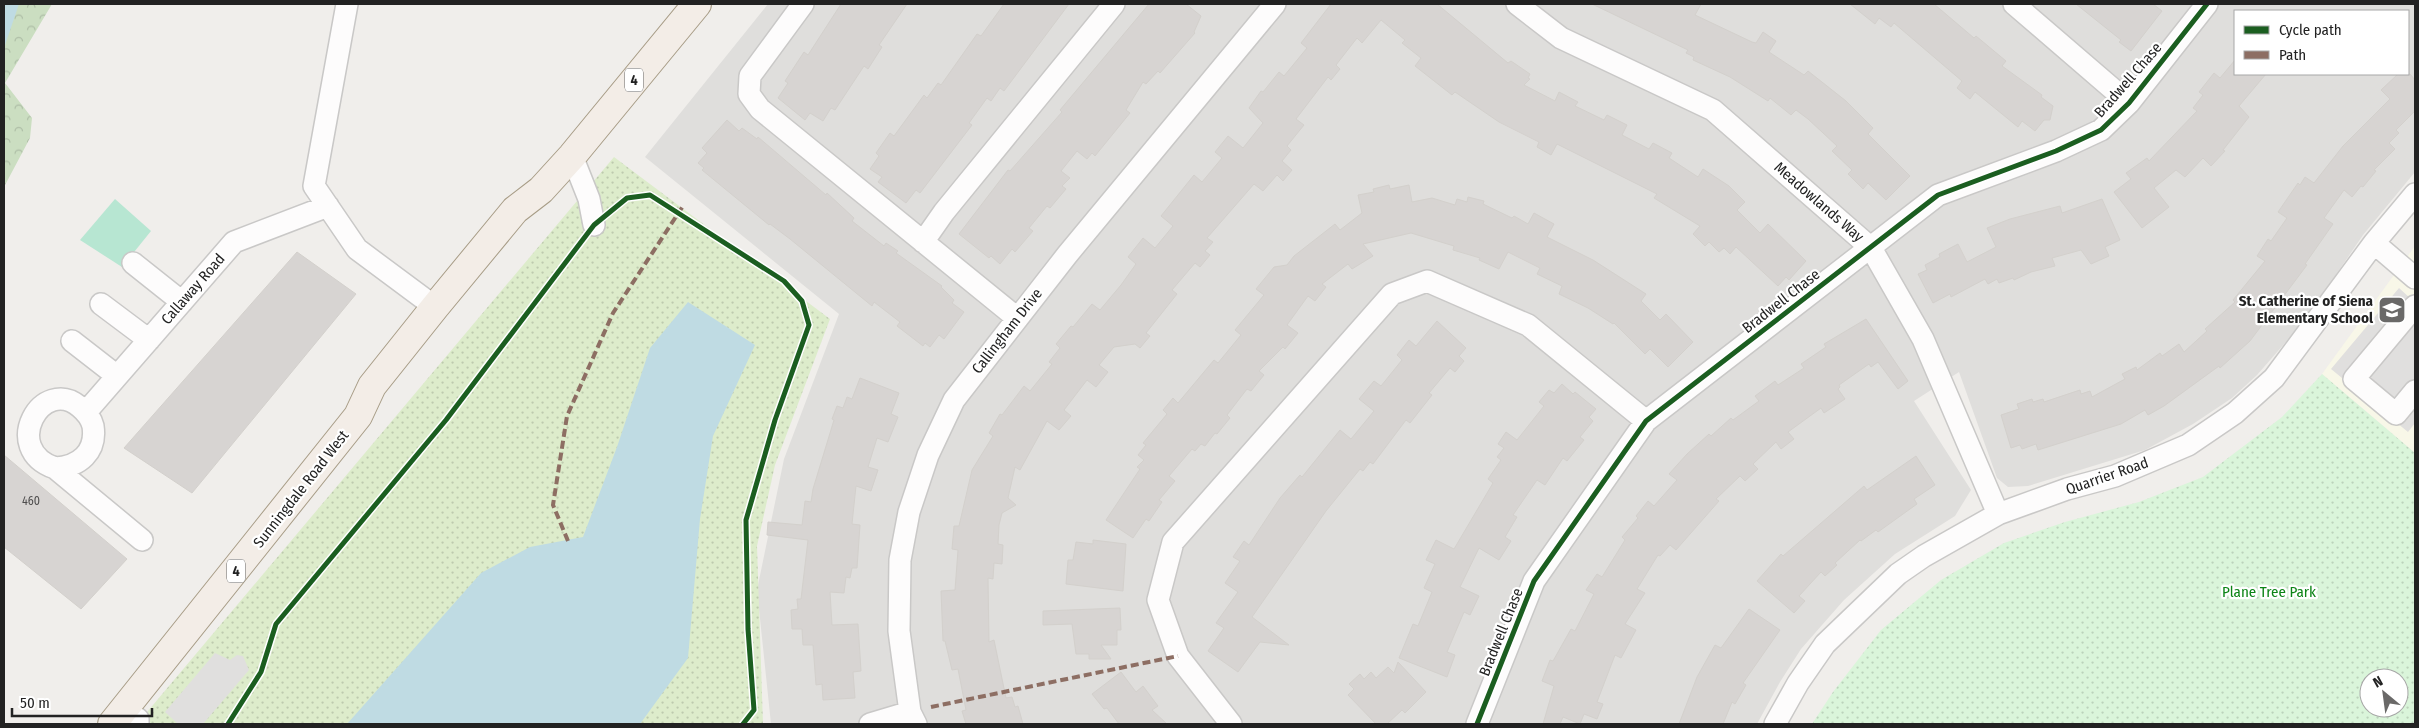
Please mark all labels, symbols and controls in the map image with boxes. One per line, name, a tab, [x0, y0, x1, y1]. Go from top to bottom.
legend	[2234, 10, 2409, 75]
text: Cycle path	[2279, 21, 2342, 39]
street label: Bradwell Chase	[2091, 39, 2165, 121]
text: Path	[2279, 46, 2306, 64]
road number: 4	[625, 68, 643, 92]
street label: Meadowlands Way	[1771, 158, 1868, 246]
street label: Callaway Road	[157, 250, 229, 328]
street label: Bradwell Chase	[1739, 265, 1823, 337]
street label: Callingham Drive	[968, 285, 1046, 377]
place label: St. Catherine of Siena Elementary School	[2239, 292, 2374, 327]
school or university icon: St. Catherine of Siena Elementary School	[2377, 295, 2407, 325]
street label: Sunningdale Road West	[250, 427, 353, 551]
street label: Quarrier Road	[2063, 453, 2151, 499]
house number: 460	[22, 494, 40, 508]
road number: 4	[227, 560, 245, 582]
park label: Plane Tree Park	[2222, 583, 2316, 601]
street label: Bradwell Chase	[1475, 585, 1527, 679]
north arrow	[2359, 668, 2409, 718]
text: N	[2370, 673, 2386, 692]
scale bar	[12, 686, 152, 718]
text: 50 m	[20, 694, 50, 712]

